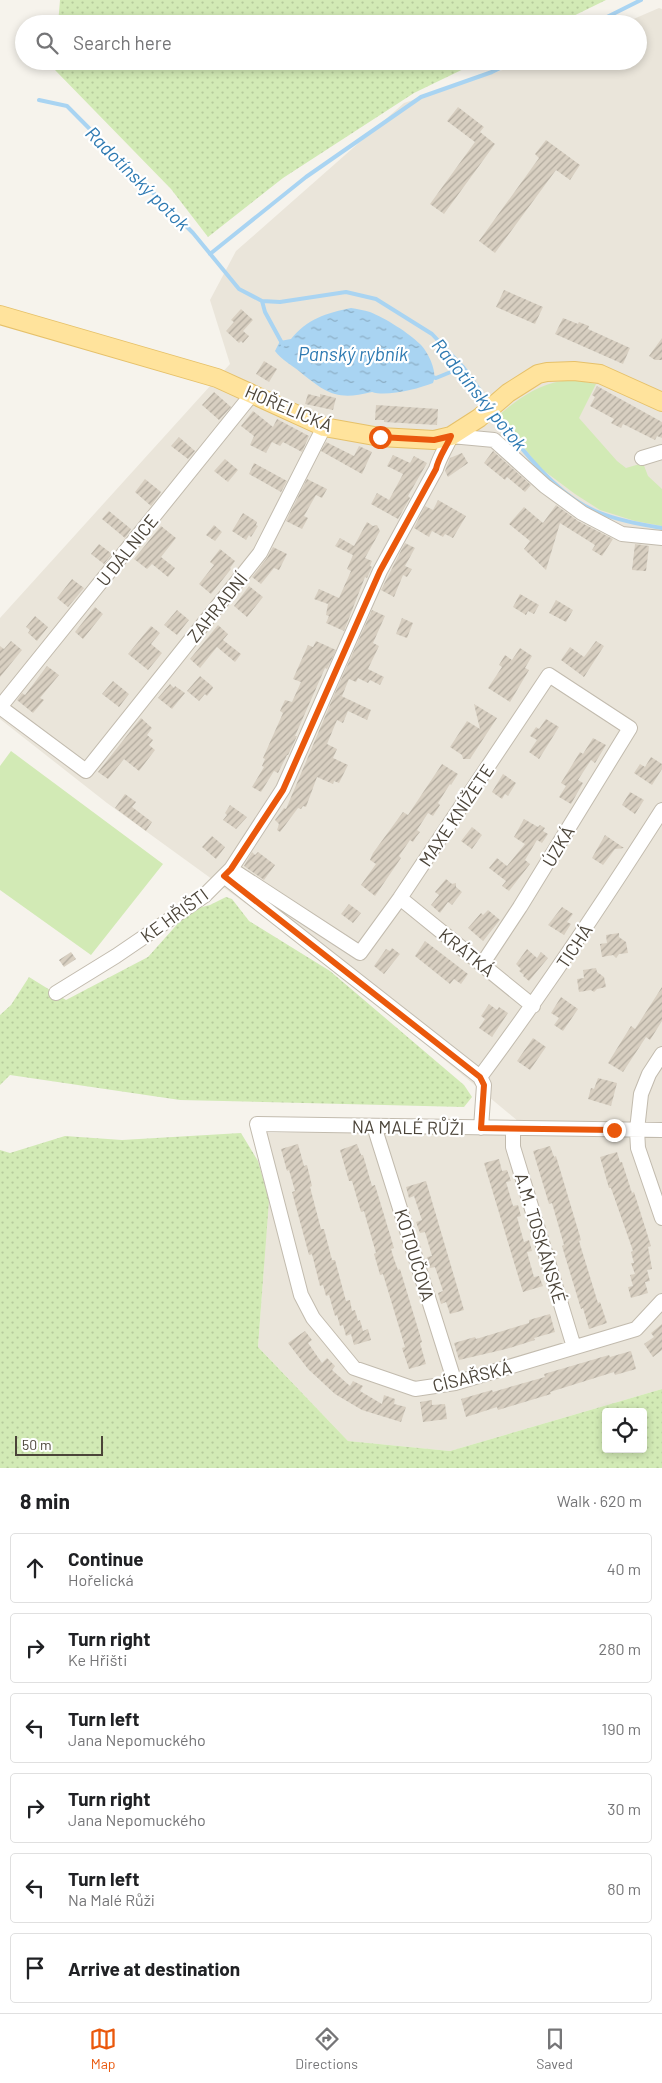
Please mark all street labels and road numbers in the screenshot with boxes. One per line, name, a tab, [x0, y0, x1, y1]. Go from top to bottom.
street label: HOŘELICKÁ	[242, 380, 336, 436]
street label: U DÁLNICE	[91, 510, 163, 590]
street label: ZAHRADNÍ	[182, 568, 252, 646]
street label: MAXE KNÍŽETE	[414, 760, 498, 870]
street label: ÚZKÁ	[537, 821, 579, 871]
street label: KE HŘIŠTI	[136, 883, 212, 947]
street label: TICHÁ	[551, 920, 597, 972]
street label: KRÁTKÁ	[435, 923, 499, 981]
street label: NA MALÉ RŮŽI	[352, 1115, 464, 1139]
street label: A.M. TOSKÁNSKÉ	[511, 1170, 571, 1306]
street label: KOTOUČOVA	[390, 1206, 440, 1304]
street label: CÍSAŘSKÁ	[430, 1356, 514, 1396]

